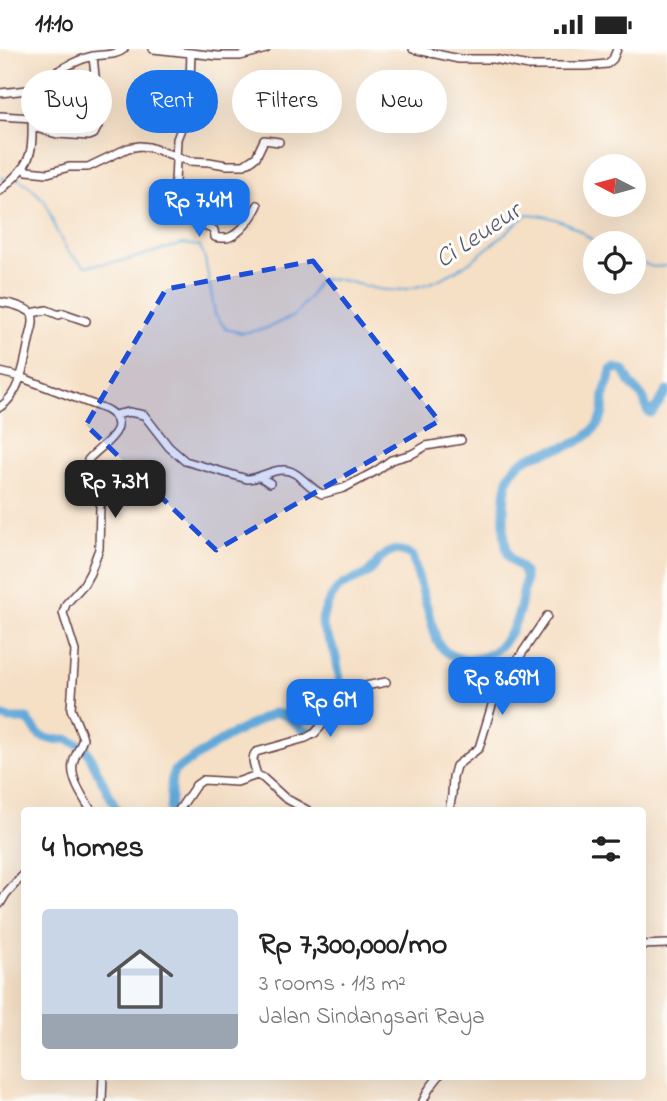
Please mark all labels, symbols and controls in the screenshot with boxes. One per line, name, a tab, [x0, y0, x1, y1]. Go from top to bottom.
text: 11:10	[35, 6, 73, 44]
chip: Buy	[21, 70, 112, 133]
chip: Rent	[126, 70, 218, 133]
chip: Filters	[232, 70, 342, 133]
chip: New	[356, 70, 447, 133]
north arrow	[583, 154, 646, 217]
map controls	[583, 154, 646, 294]
pin: Rp 7.4M	[134, 179, 264, 239]
text: Rp 7.4M	[165, 185, 233, 218]
water label: Ci Leueur	[428, 192, 532, 279]
button: locate	[583, 231, 646, 294]
pin: Rp 7.3M	[50, 461, 180, 520]
text: Rp 7.3M	[81, 466, 149, 499]
pin: Rp 8.69M	[430, 657, 574, 717]
text: Rp 8.69M	[464, 663, 540, 696]
pin: Rp 6M	[281, 679, 379, 739]
text: Rp 6M	[302, 685, 358, 718]
text: 4 homes	[42, 827, 144, 871]
icon: filters	[587, 830, 625, 868]
text: Rp 7,300,000/mo	[259, 924, 447, 968]
icon: home	[98, 937, 182, 1021]
text: 3 rooms · 113 m²	[259, 968, 406, 1001]
text: Jalan Sindangsari Raya	[259, 1001, 485, 1034]

